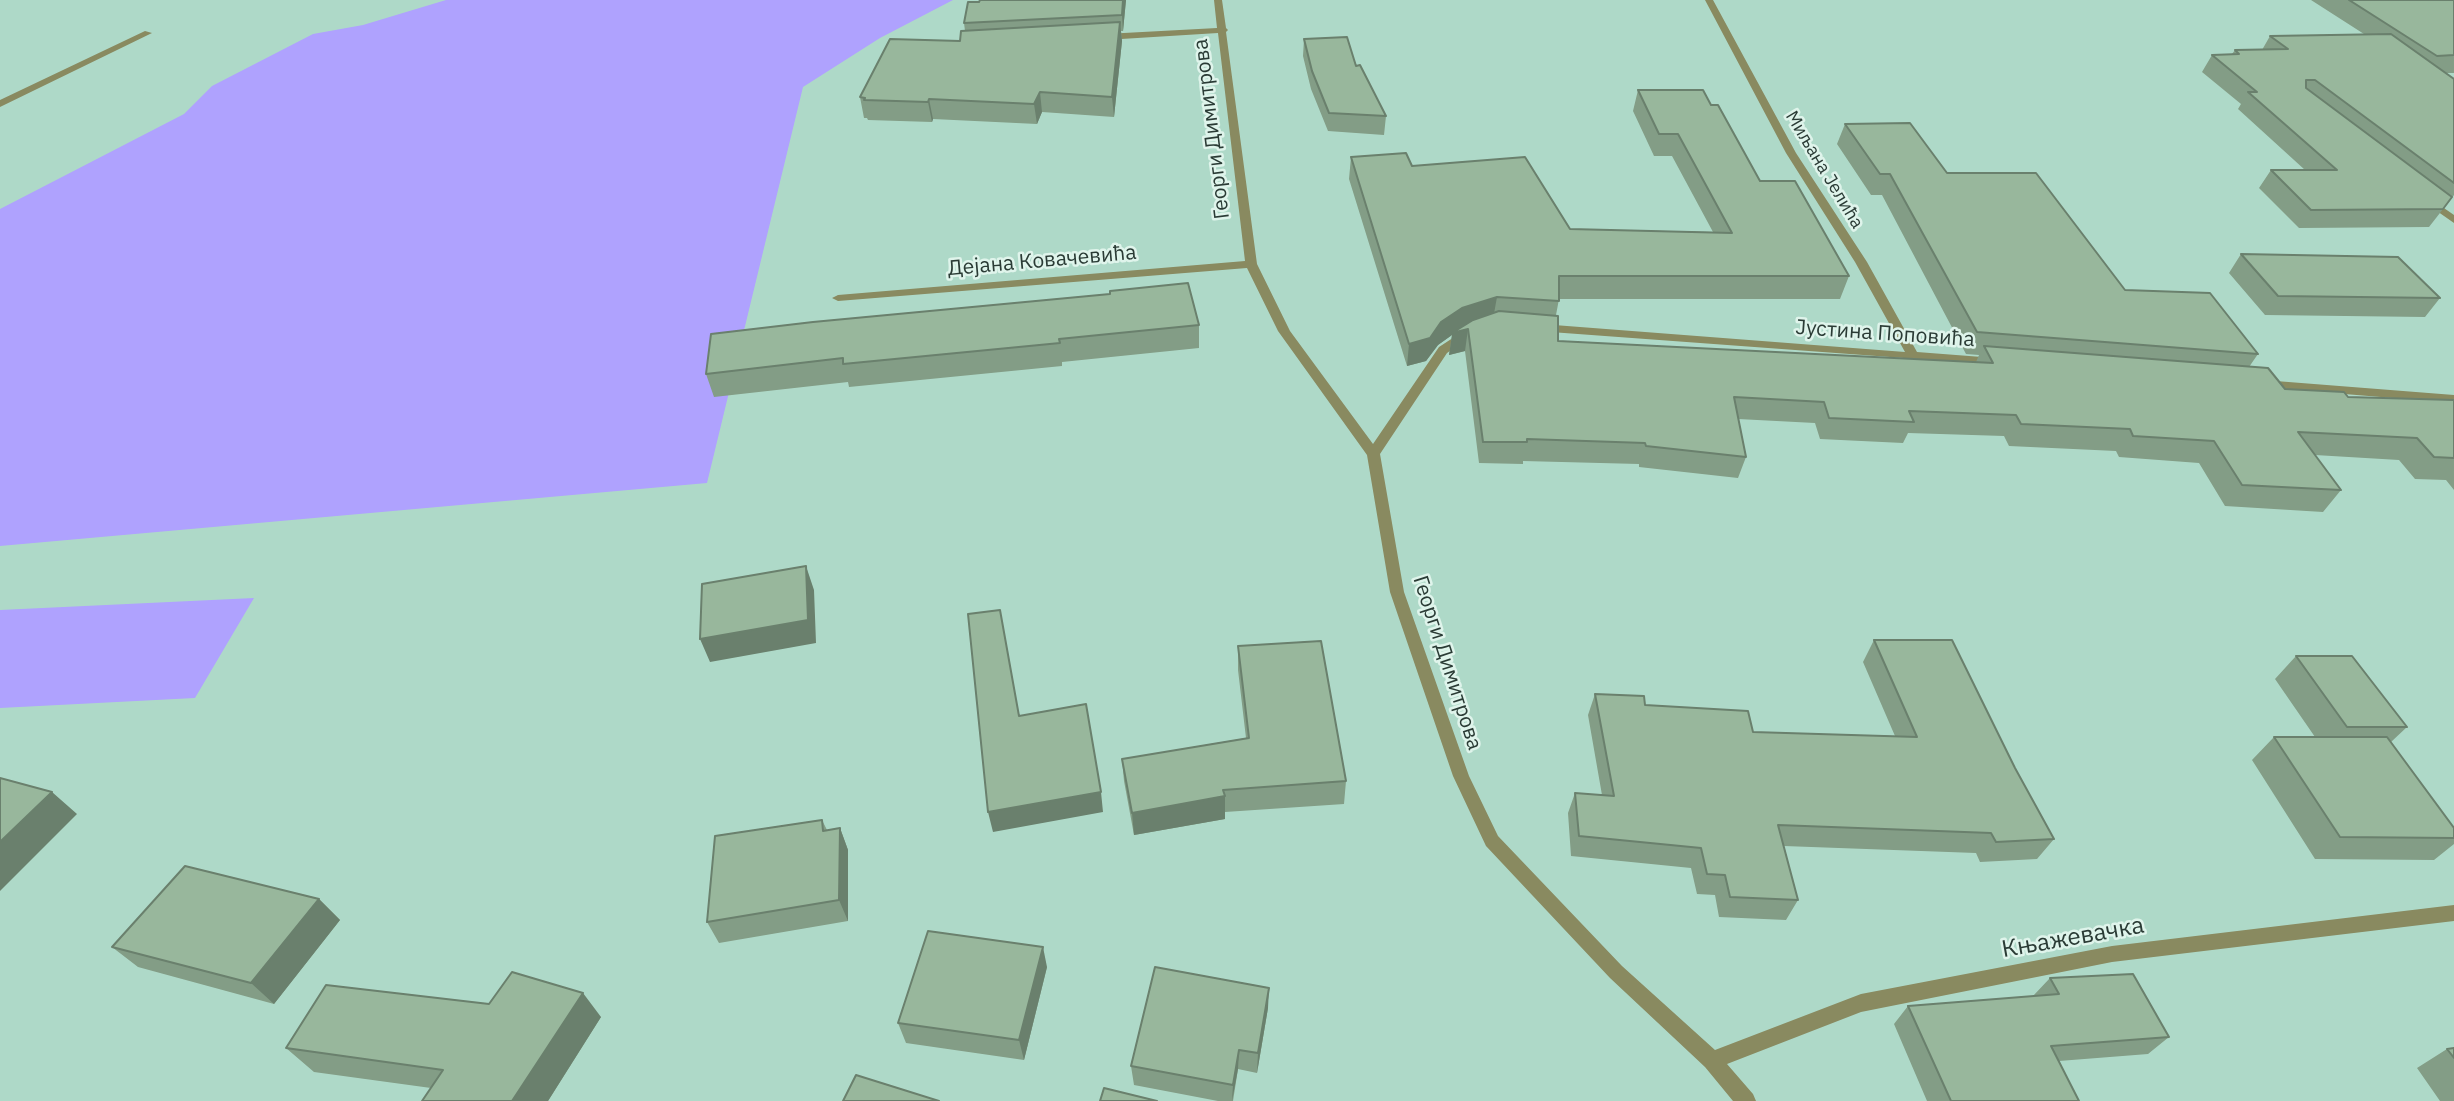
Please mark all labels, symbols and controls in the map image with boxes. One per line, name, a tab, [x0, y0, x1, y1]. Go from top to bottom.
street label: Георги Димитрова	[1188, 37, 1236, 221]
street label: Миљана Јелића	[1780, 107, 1868, 233]
street label: Дејана Ковачевића	[947, 240, 1137, 282]
street label: Јустина Поповића	[1795, 315, 1975, 353]
street label: Георги Димитрова	[1407, 573, 1487, 753]
street label: Књажевачка	[1999, 911, 2147, 965]

